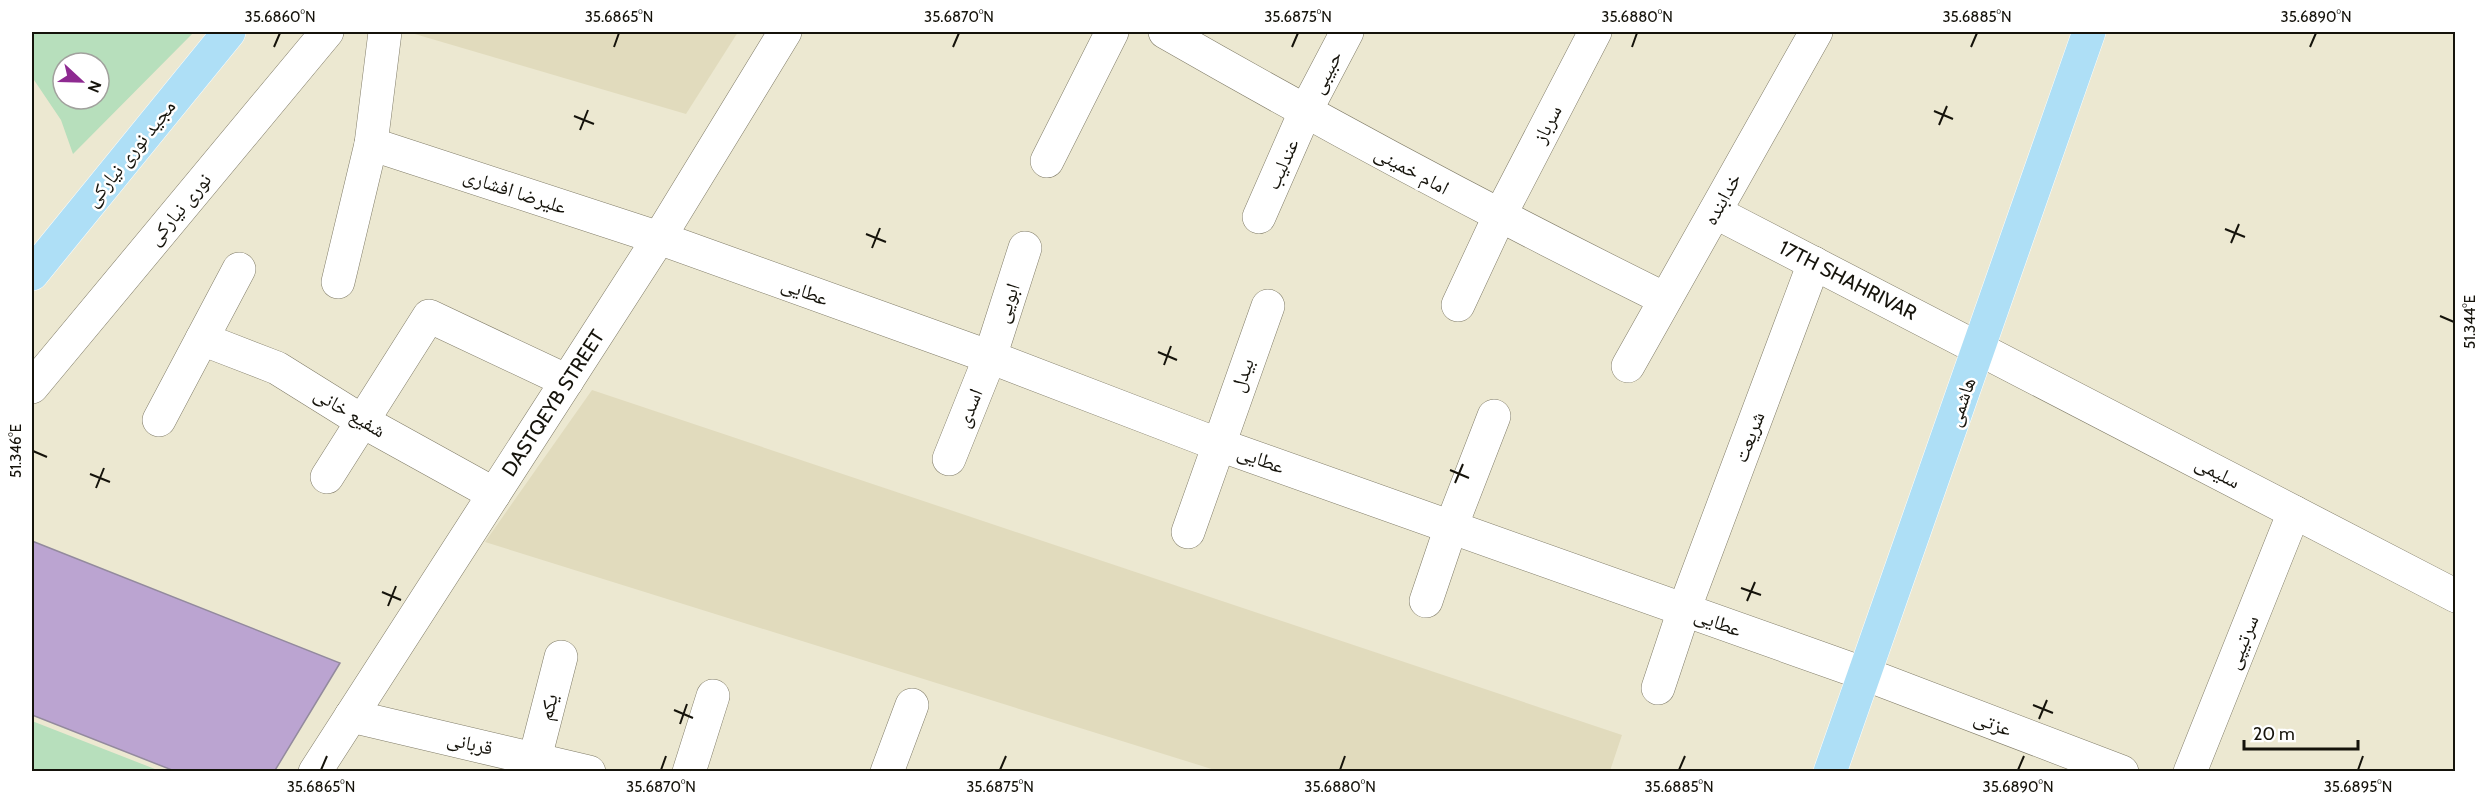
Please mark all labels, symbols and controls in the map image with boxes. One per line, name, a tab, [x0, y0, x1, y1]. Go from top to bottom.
text: 35.6860°N	[245, 8, 315, 26]
text: 35.6865°N	[585, 8, 653, 26]
text: 35.6870°N	[924, 8, 994, 26]
text: 35.6875°N	[1264, 8, 1332, 26]
text: 35.6880°N	[1601, 8, 1673, 26]
text: 35.6885°N	[1942, 8, 2012, 26]
text: 35.6890°N	[2281, 8, 2351, 26]
street label: حبیبی	[1305, 46, 1347, 98]
north arrow	[51, 51, 111, 111]
text: N	[84, 78, 105, 95]
street label: مجید نوری نیارکی	[80, 95, 180, 211]
street label: سرباز	[1527, 101, 1567, 148]
street label: عندلیب	[1260, 135, 1304, 193]
street label: امام خمینی	[1370, 140, 1453, 201]
street label: علیرضا افشاری	[460, 163, 570, 219]
street label: نوری نیارکی	[142, 168, 216, 250]
street label: خدابنده	[1698, 168, 1746, 229]
street label: 17TH SHAHRIVAR	[1775, 235, 1921, 325]
street label: عطایی	[778, 271, 832, 311]
street label: ابویی	[989, 280, 1025, 326]
text: 51.344°E	[2461, 295, 2479, 349]
street label: DASTQEYB STREET	[497, 325, 610, 481]
street label: بیدل	[1225, 355, 1259, 395]
street label: هاشمی	[1941, 374, 1981, 430]
street label: شفیع خانی	[309, 381, 390, 444]
street label: اسدی	[950, 385, 988, 431]
street label: شریعت	[1728, 408, 1770, 466]
text: 51.346°E	[7, 424, 25, 478]
street label: عطایی	[1234, 439, 1288, 479]
street label: سلیمی	[2191, 450, 2245, 494]
street label: عطایی	[1691, 602, 1745, 642]
street label: سرتیپی	[2220, 611, 2264, 673]
street label: یکم	[533, 691, 565, 723]
street label: عزتی	[1971, 705, 2015, 741]
scale bar	[2244, 713, 2358, 751]
text: 20 m	[2253, 723, 2295, 745]
street label: قربانی	[445, 726, 495, 760]
text: 35.6865°N	[287, 778, 355, 796]
text: 35.6870°N	[626, 778, 696, 796]
text: 35.6875°N	[966, 778, 1034, 796]
text: 35.6880°N	[1304, 778, 1376, 796]
text: 35.6885°N	[1644, 778, 1714, 796]
text: 35.6890°N	[1983, 778, 2053, 796]
text: 35.6895°N	[2324, 778, 2392, 796]

